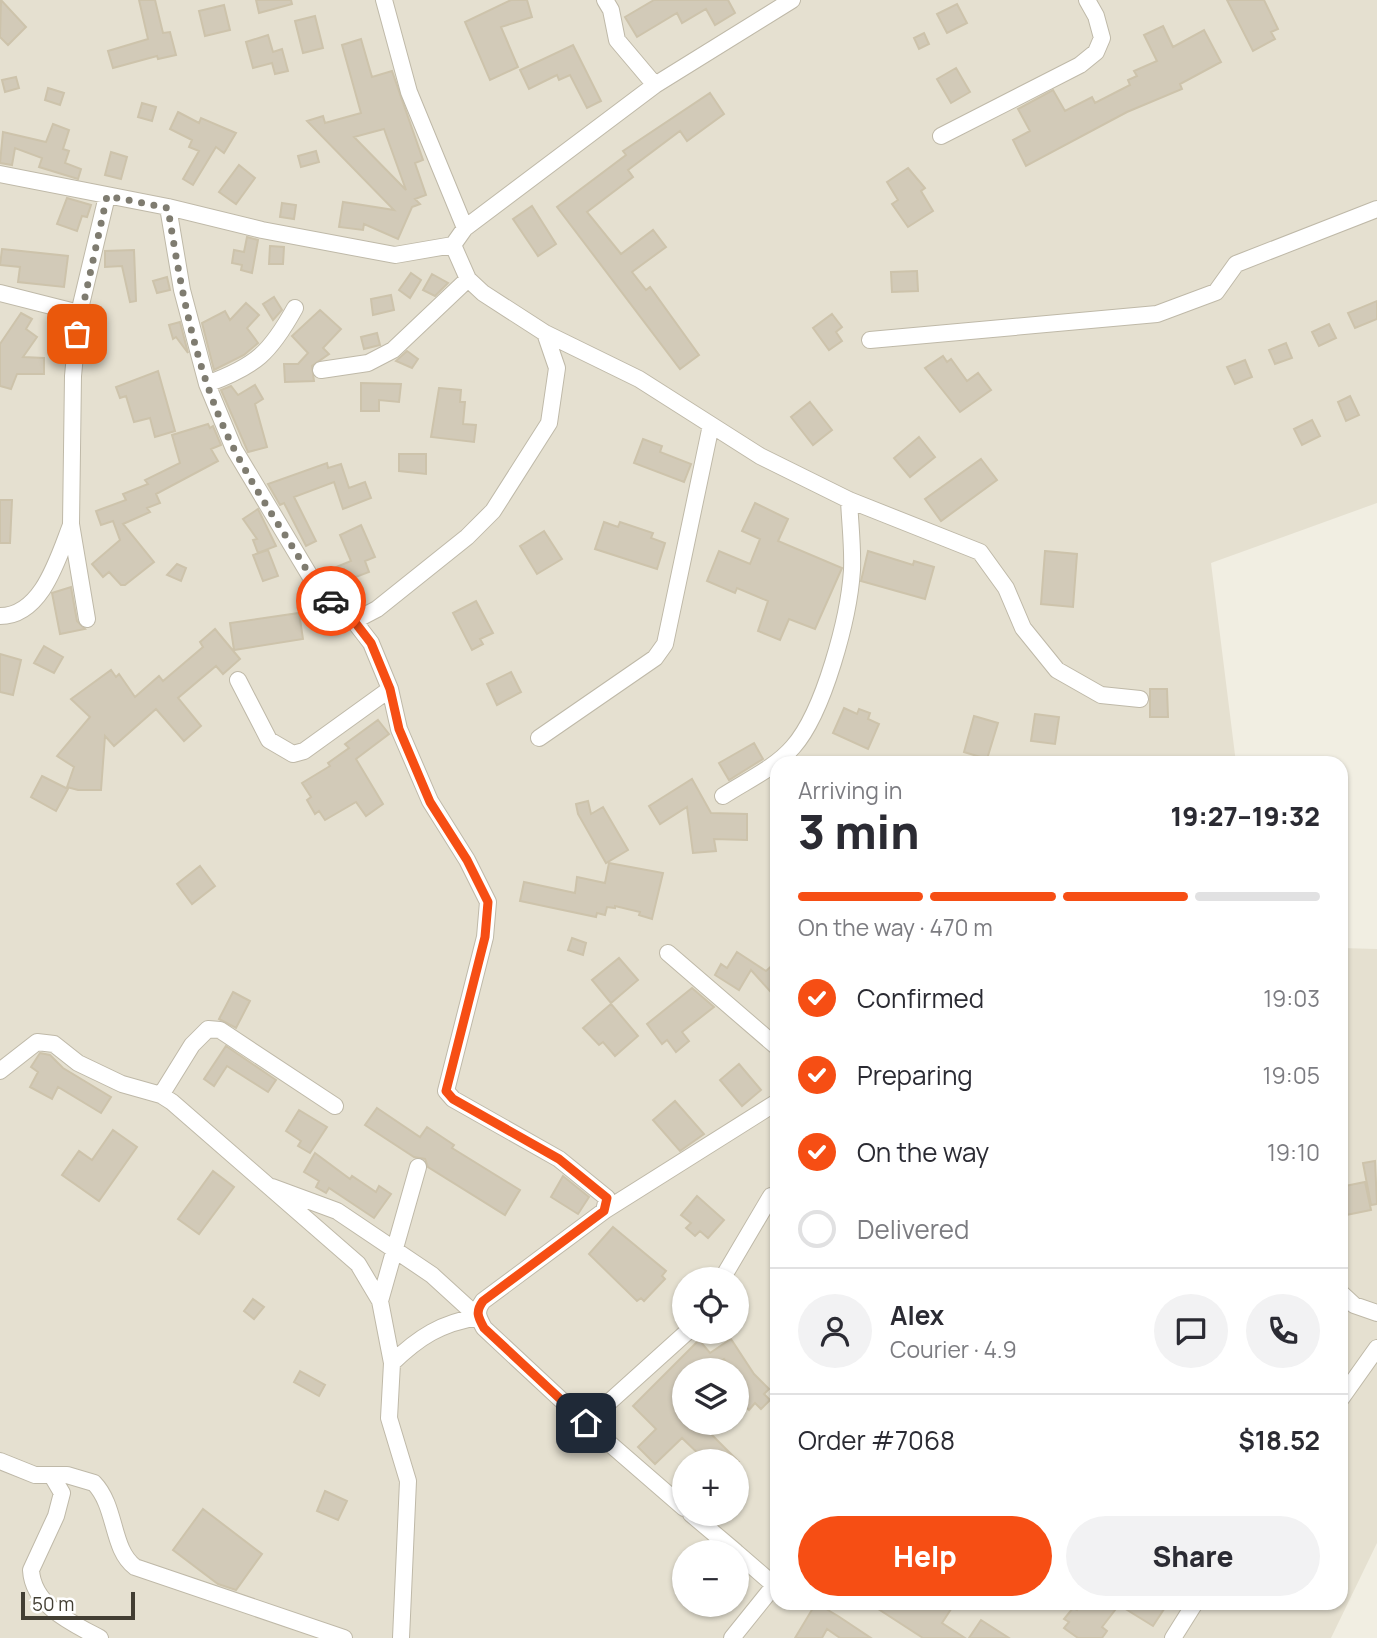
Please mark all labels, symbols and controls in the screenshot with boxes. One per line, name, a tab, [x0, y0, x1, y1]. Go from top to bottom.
pin	[47, 304, 107, 364]
icon: bag	[58, 315, 96, 353]
courier	[296, 566, 366, 636]
icon: car	[312, 582, 350, 620]
text: Arriving in	[798, 774, 903, 806]
text: 19:27–19:32	[1171, 798, 1320, 834]
text: 3 min	[798, 800, 919, 863]
text: On the way · 470 m	[798, 911, 993, 943]
icon: check	[798, 979, 836, 1017]
text: Confirmed	[857, 980, 984, 1016]
text: 19:03	[1263, 982, 1320, 1014]
icon: check	[798, 1056, 836, 1094]
text: Preparing	[857, 1057, 973, 1093]
text: 19:05	[1263, 1059, 1320, 1091]
icon: check	[798, 1133, 836, 1171]
text: On the way	[857, 1134, 989, 1170]
text: 19:10	[1267, 1136, 1320, 1168]
text: Delivered	[857, 1211, 969, 1247]
map controls	[672, 1267, 749, 1617]
button: locate	[672, 1267, 749, 1344]
button: person	[798, 1294, 872, 1368]
button: chat	[1154, 1294, 1228, 1368]
button: phone	[1246, 1294, 1320, 1368]
text: Alex	[890, 1297, 944, 1333]
text: Courier · 4.9	[890, 1333, 1017, 1365]
button: layers	[672, 1358, 749, 1435]
pin	[556, 1393, 616, 1453]
icon: home	[567, 1404, 605, 1442]
text: Order #7068	[798, 1422, 955, 1458]
text: $18.52	[1238, 1422, 1320, 1458]
button: +	[672, 1449, 749, 1526]
button: Help	[798, 1516, 1052, 1596]
button: Share	[1066, 1516, 1320, 1596]
button: −	[672, 1540, 749, 1617]
scale bar	[21, 1589, 135, 1621]
text: 50 m	[32, 1591, 74, 1617]

